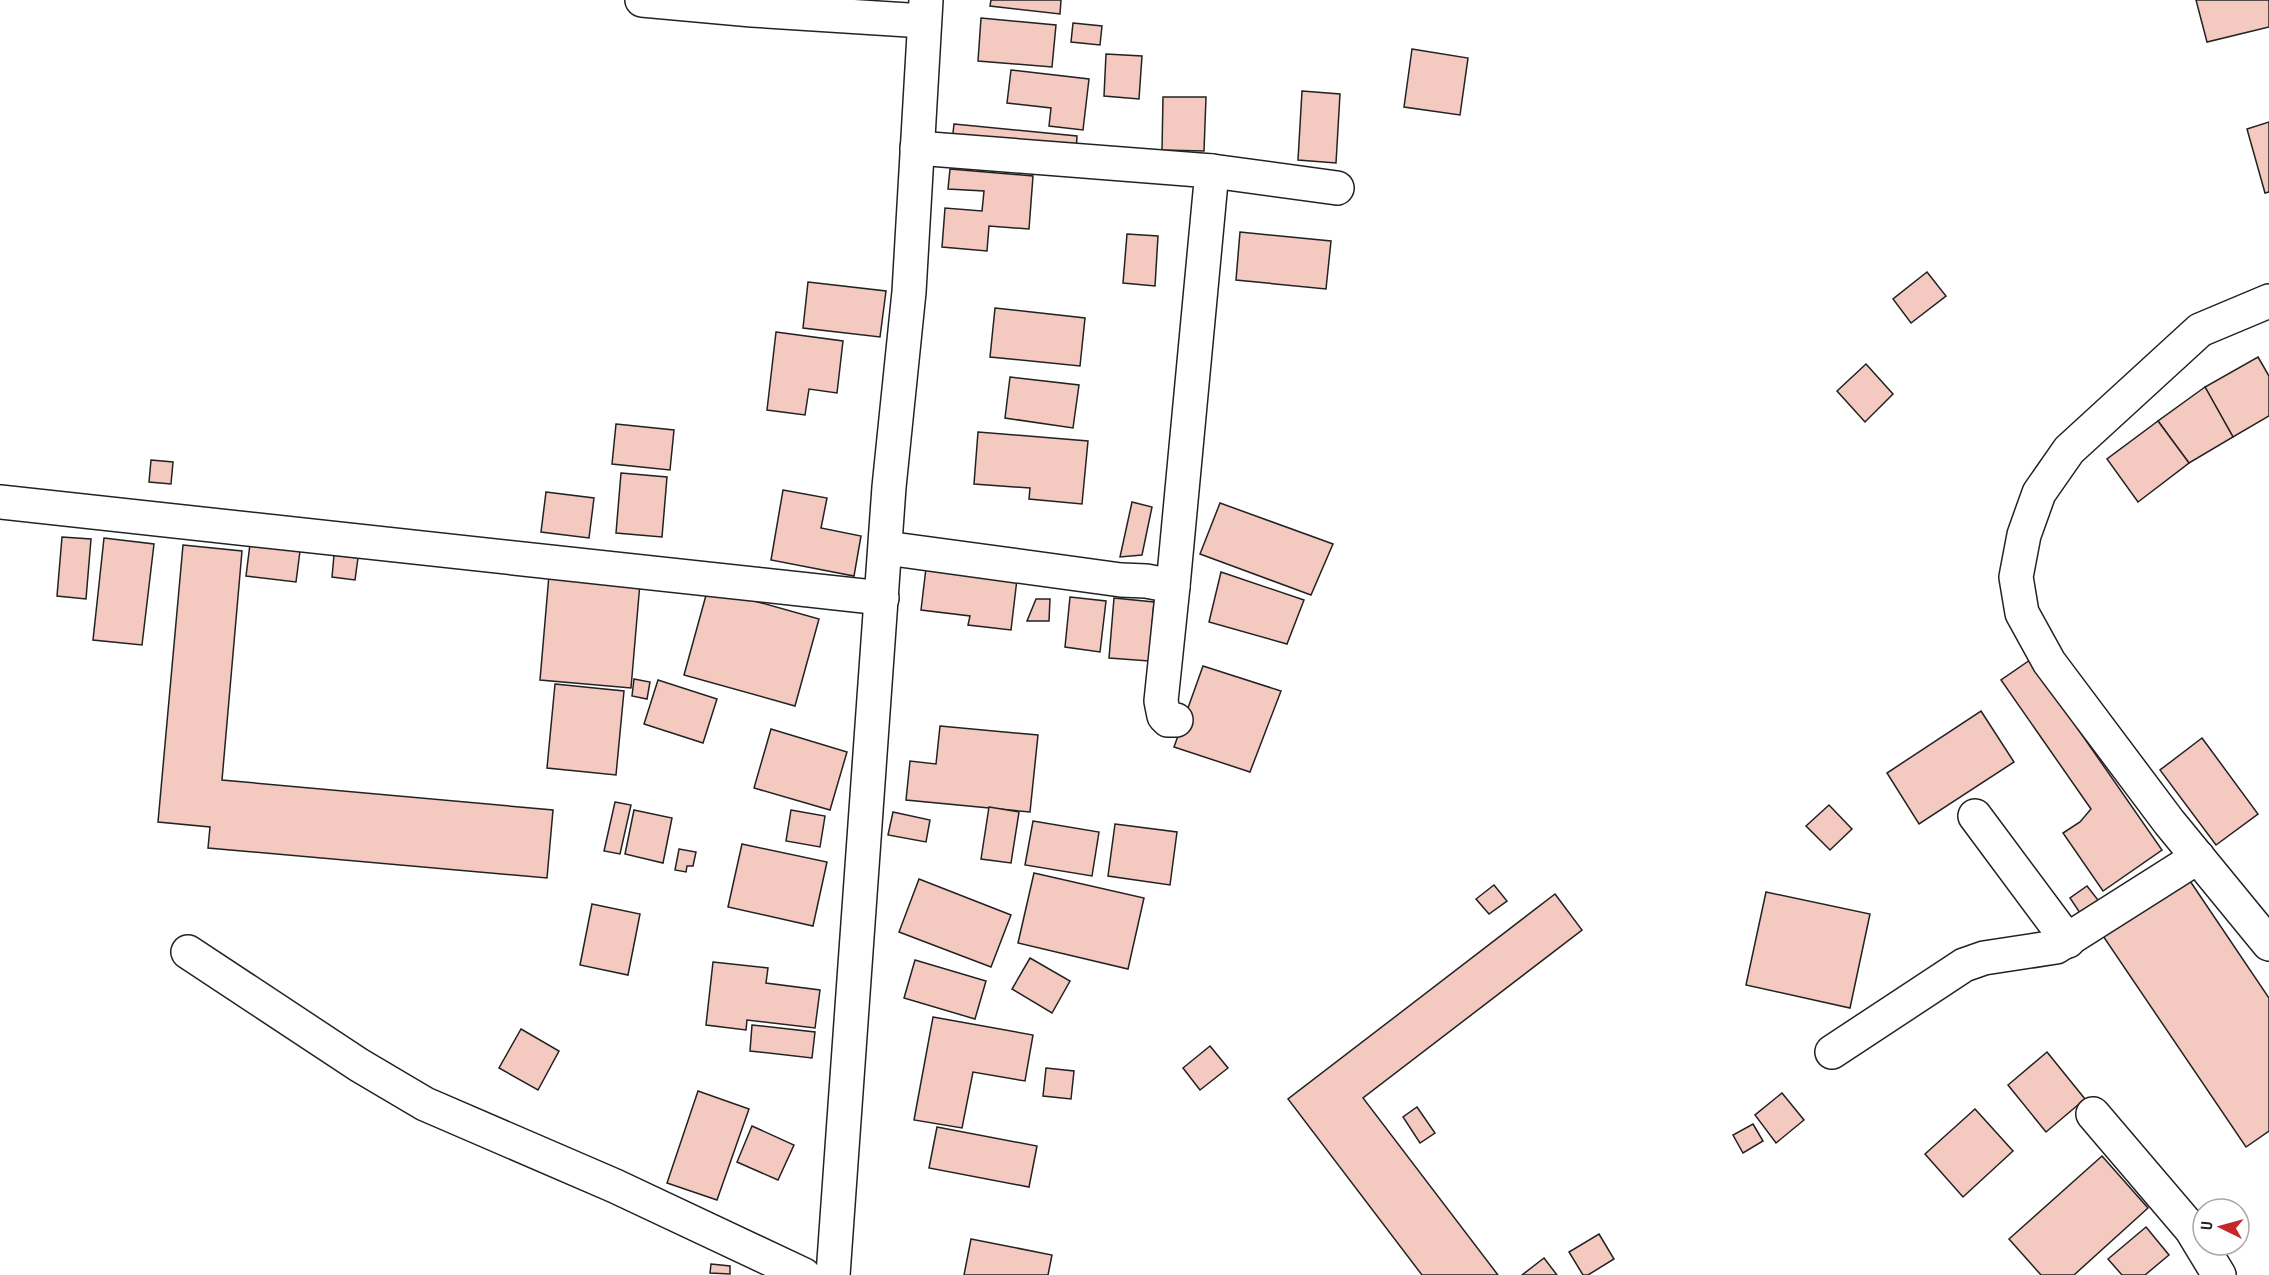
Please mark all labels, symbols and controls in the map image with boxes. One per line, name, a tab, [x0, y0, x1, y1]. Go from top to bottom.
north arrow	[2191, 1197, 2251, 1257]
text: U	[2196, 1221, 2216, 1231]

